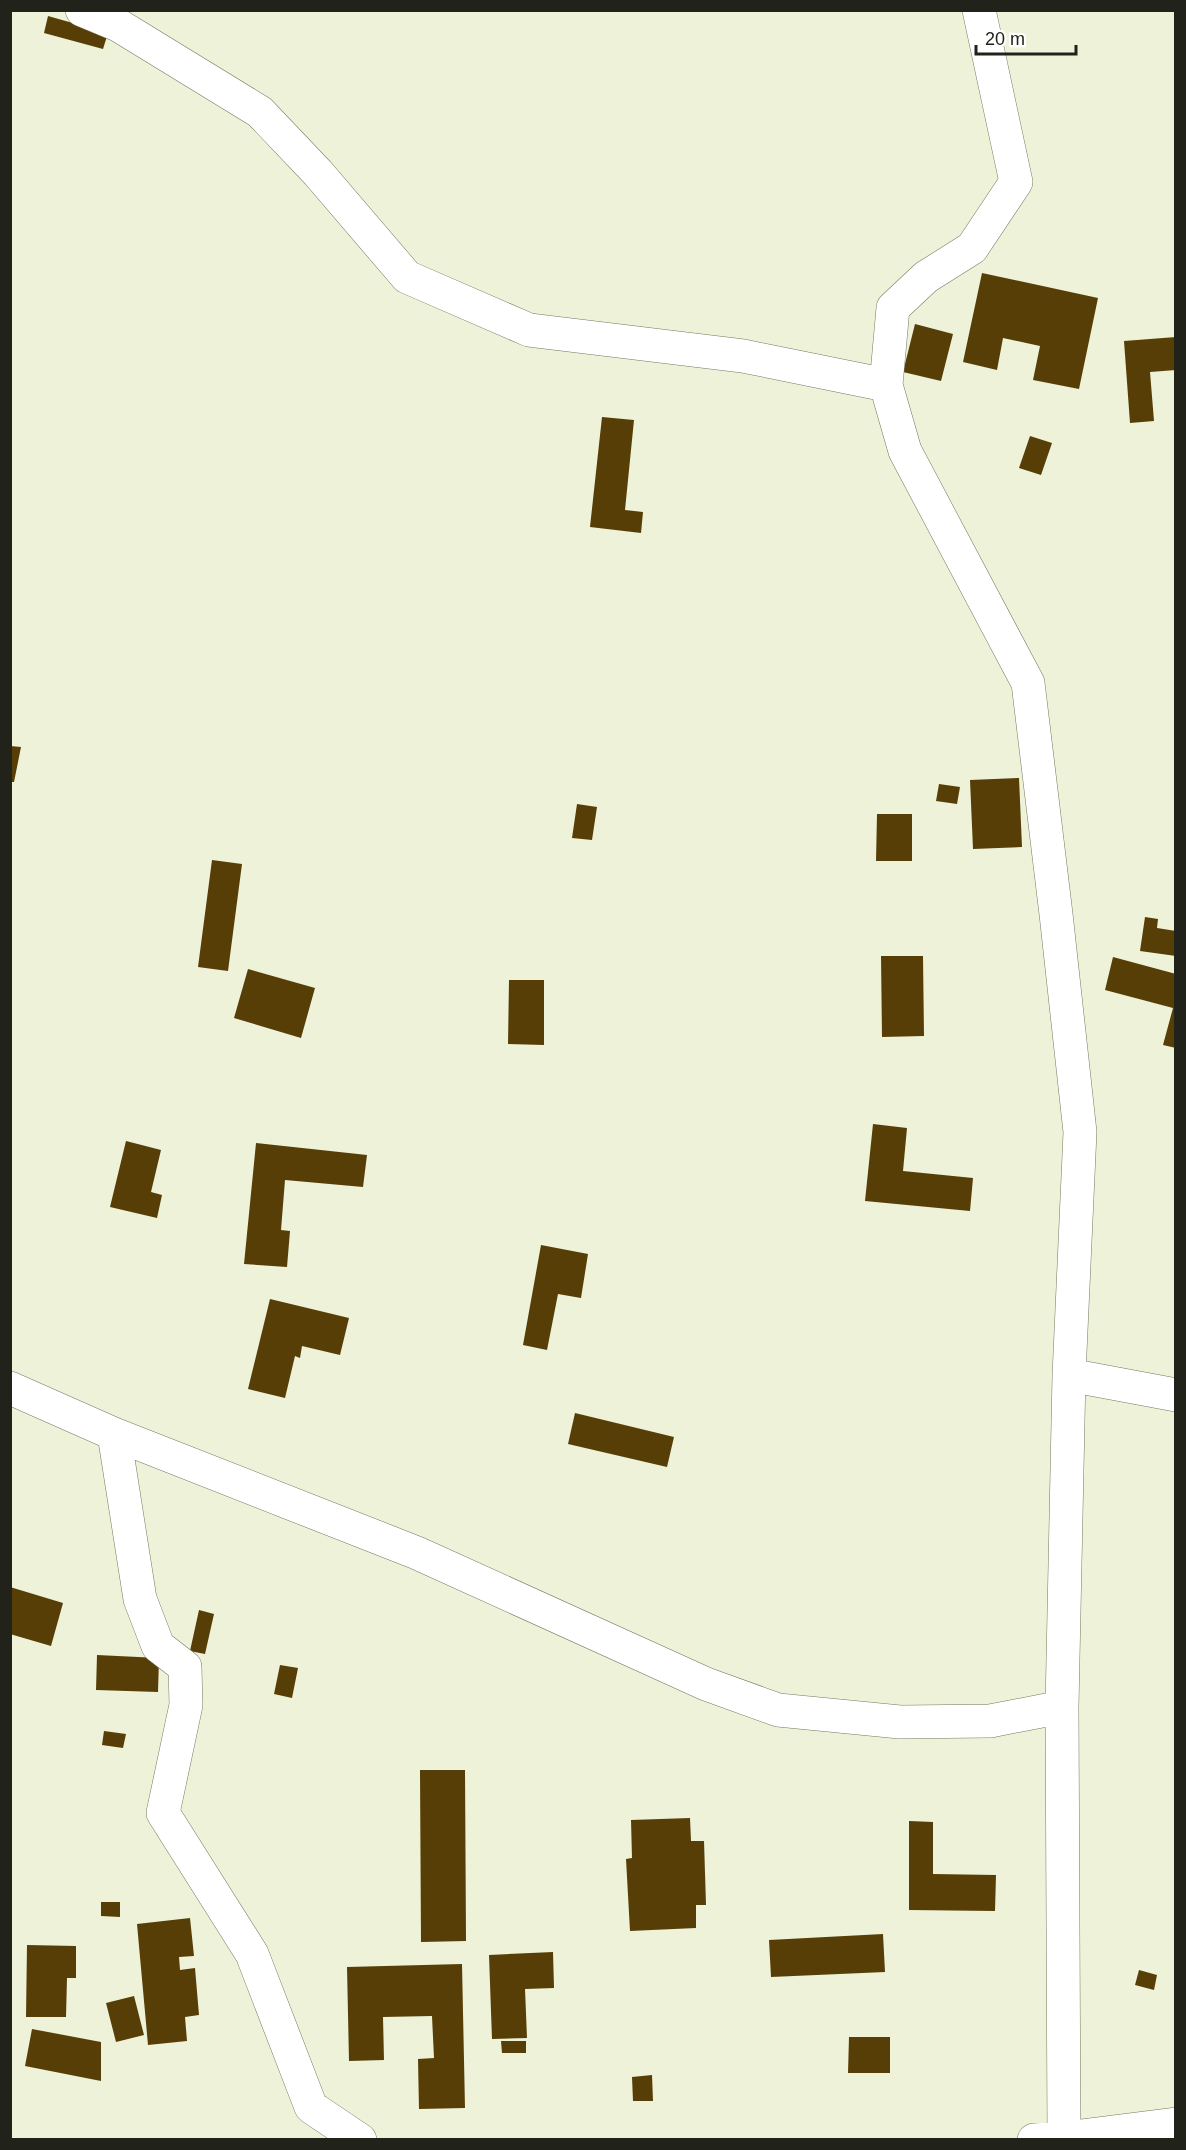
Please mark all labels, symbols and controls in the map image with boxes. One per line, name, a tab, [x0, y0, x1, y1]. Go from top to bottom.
scale bar	[976, 18, 1076, 56]
text: 20 m	[985, 29, 1025, 49]

